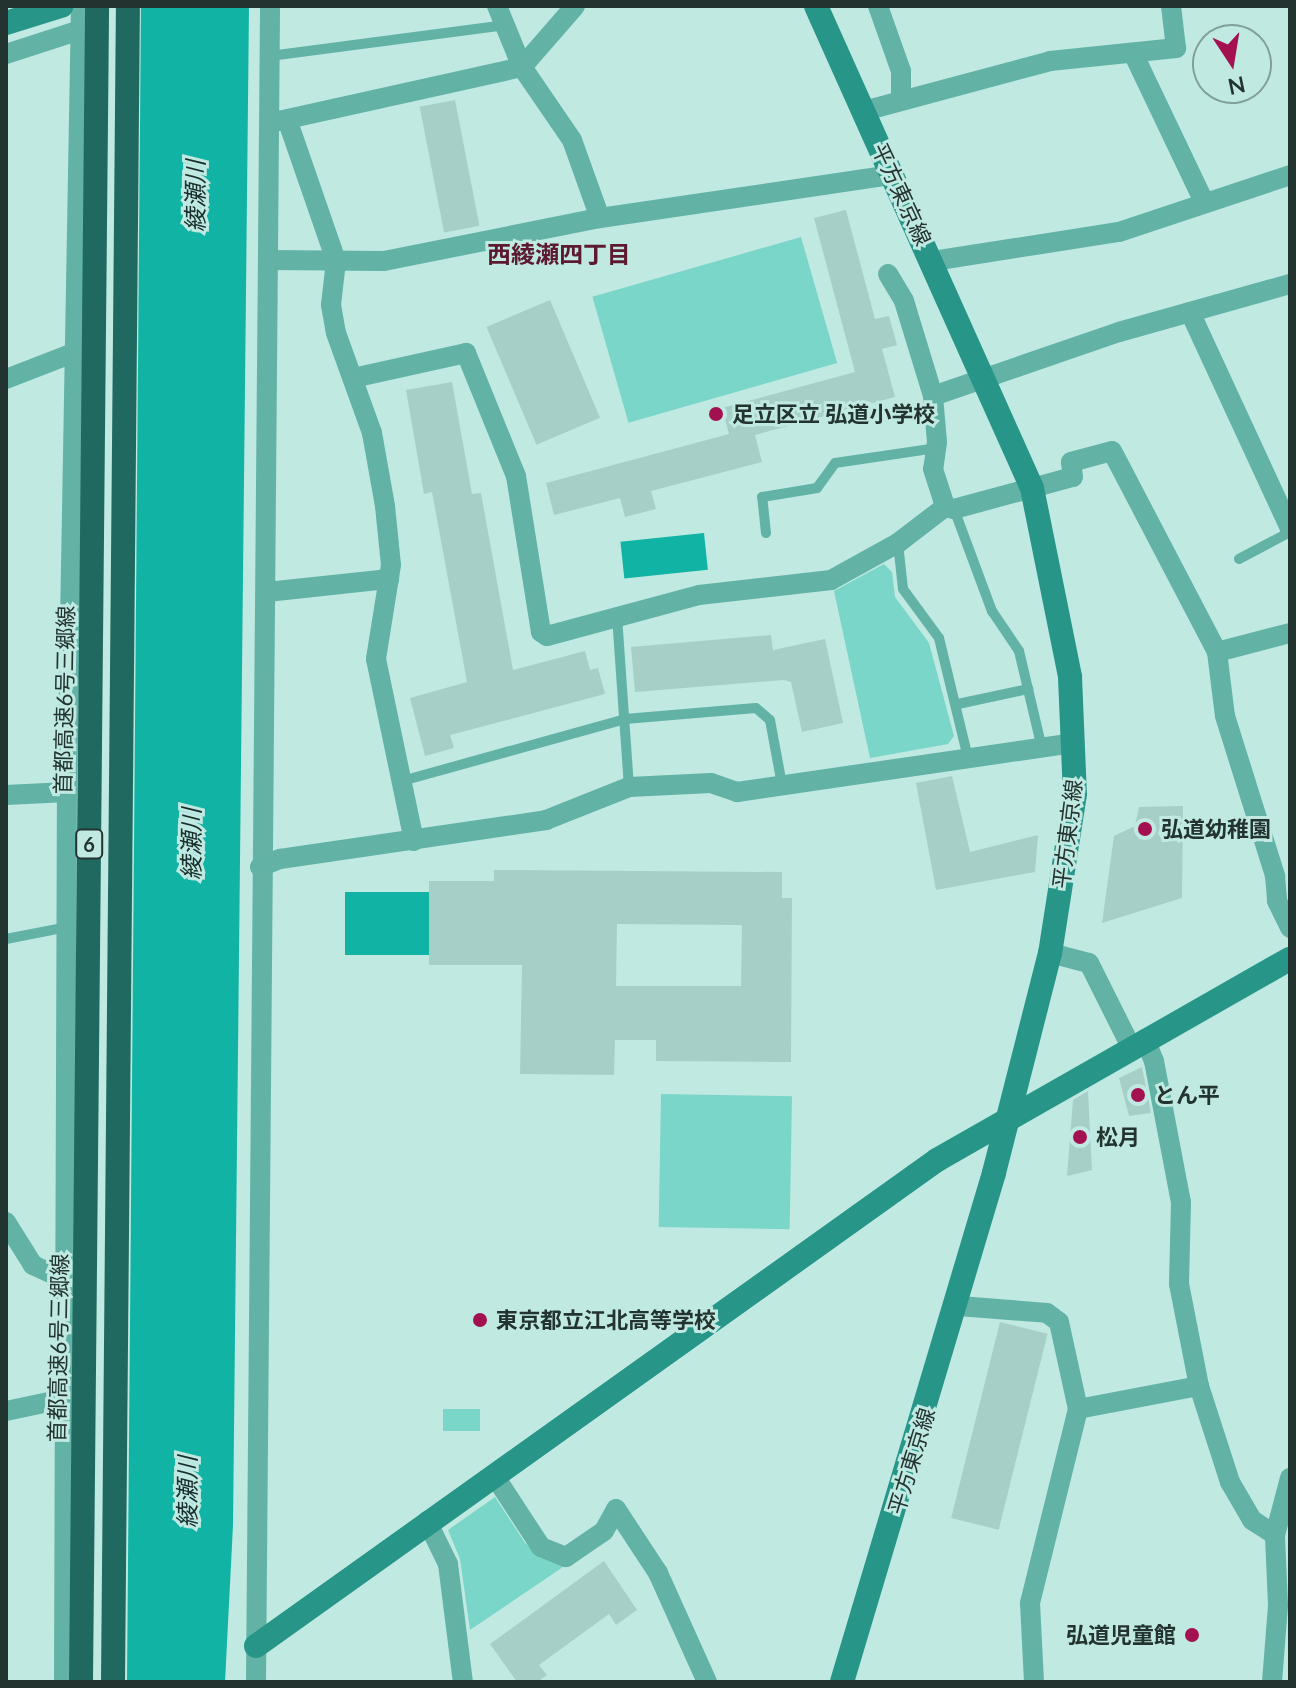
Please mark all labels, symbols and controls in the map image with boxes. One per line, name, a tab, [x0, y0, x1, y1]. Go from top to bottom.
north arrow	[1192, 24, 1272, 104]
text: N	[1226, 71, 1248, 101]
street label: 平方東京線	[867, 139, 937, 249]
water label: 綾瀬川	[181, 160, 209, 232]
district label: 西綾瀬四丁目	[487, 240, 631, 268]
place label: 足立区立 弘道小学校	[732, 401, 935, 427]
marker: 足立区立 弘道小学校	[707, 405, 725, 423]
street label: 首都高速6号三郷線	[49, 605, 79, 795]
street label: 平方東京線	[1047, 778, 1087, 890]
water label: 綾瀬川	[177, 808, 205, 880]
place label: 弘道幼稚園	[1161, 816, 1271, 842]
marker: 弘道幼稚園	[1136, 820, 1154, 838]
road number: 6	[75, 828, 103, 860]
place label: とん平	[1154, 1082, 1220, 1108]
marker: とん平	[1129, 1086, 1147, 1104]
place label: 松月	[1096, 1124, 1140, 1150]
marker: 松月	[1071, 1128, 1089, 1146]
street label: 首都高速6号三郷線	[43, 1253, 73, 1443]
place label: 東京都立江北高等学校	[496, 1307, 716, 1333]
marker: 東京都立江北高等学校	[471, 1311, 489, 1329]
street label: 平方東京線	[882, 1405, 940, 1517]
water label: 綾瀬川	[173, 1456, 201, 1528]
place label: 弘道児童館	[1066, 1622, 1176, 1648]
marker: 弘道児童館	[1183, 1626, 1201, 1644]

